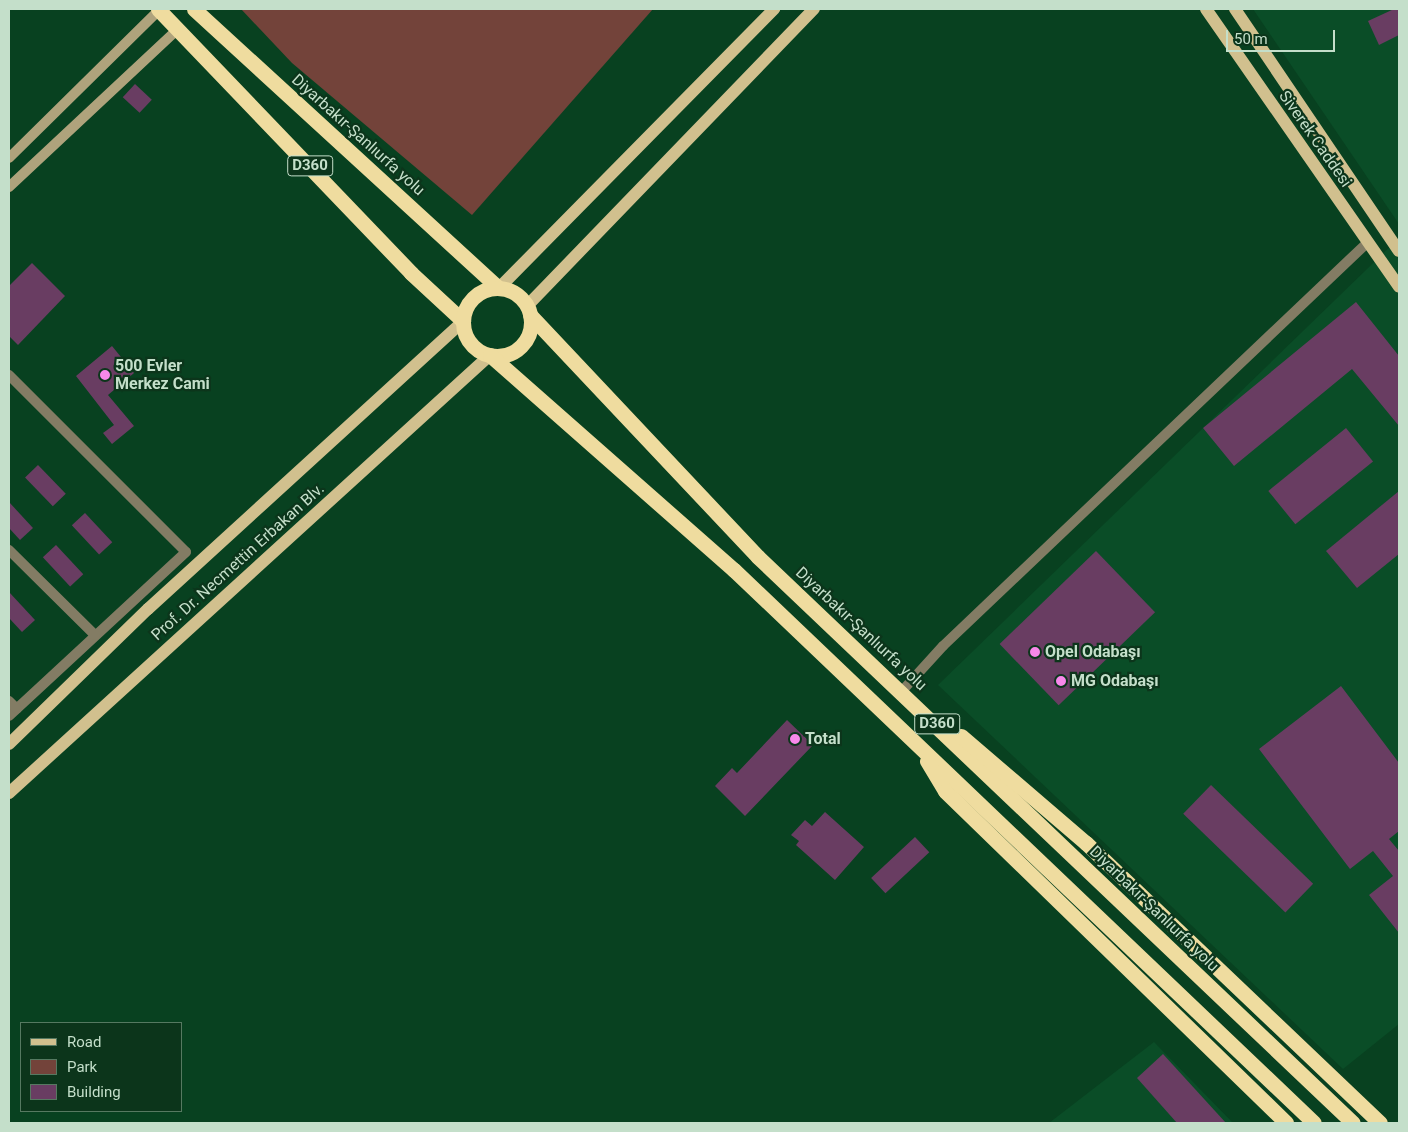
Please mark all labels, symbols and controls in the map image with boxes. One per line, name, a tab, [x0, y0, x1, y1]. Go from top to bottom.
scale bar	[1228, 20, 1337, 52]
text: 50 m	[1234, 30, 1268, 48]
street label: Diyarbakır-Şanlıurfa yolu	[288, 70, 428, 200]
street label: Siverek Caddesi	[1275, 87, 1355, 191]
road number: D360	[286, 154, 334, 178]
place label: 500 Evler Merkez Cami	[115, 356, 210, 394]
marker: 500 Evler Merkez Cami	[99, 369, 111, 381]
street label: Prof. Dr. Necmettin Erbakan Blv.	[148, 479, 328, 645]
street label: Diyarbakır-Şanlıurfa yolu	[791, 563, 931, 695]
place label: Opel Odabaşı	[1045, 642, 1141, 662]
marker: Opel Odabaşı	[1029, 646, 1041, 658]
place label: MG Odabaşı	[1071, 671, 1159, 691]
marker: MG Odabaşı	[1055, 675, 1067, 687]
road number: D360	[913, 712, 961, 736]
place label: Total	[805, 729, 841, 749]
marker: Total	[789, 733, 801, 745]
street label: Diyarbakır-Şanlıurfa yolu	[1085, 842, 1223, 976]
legend	[20, 1022, 182, 1112]
text: Road	[67, 1033, 101, 1051]
text: Park	[67, 1058, 97, 1076]
text: Building	[67, 1083, 121, 1101]

